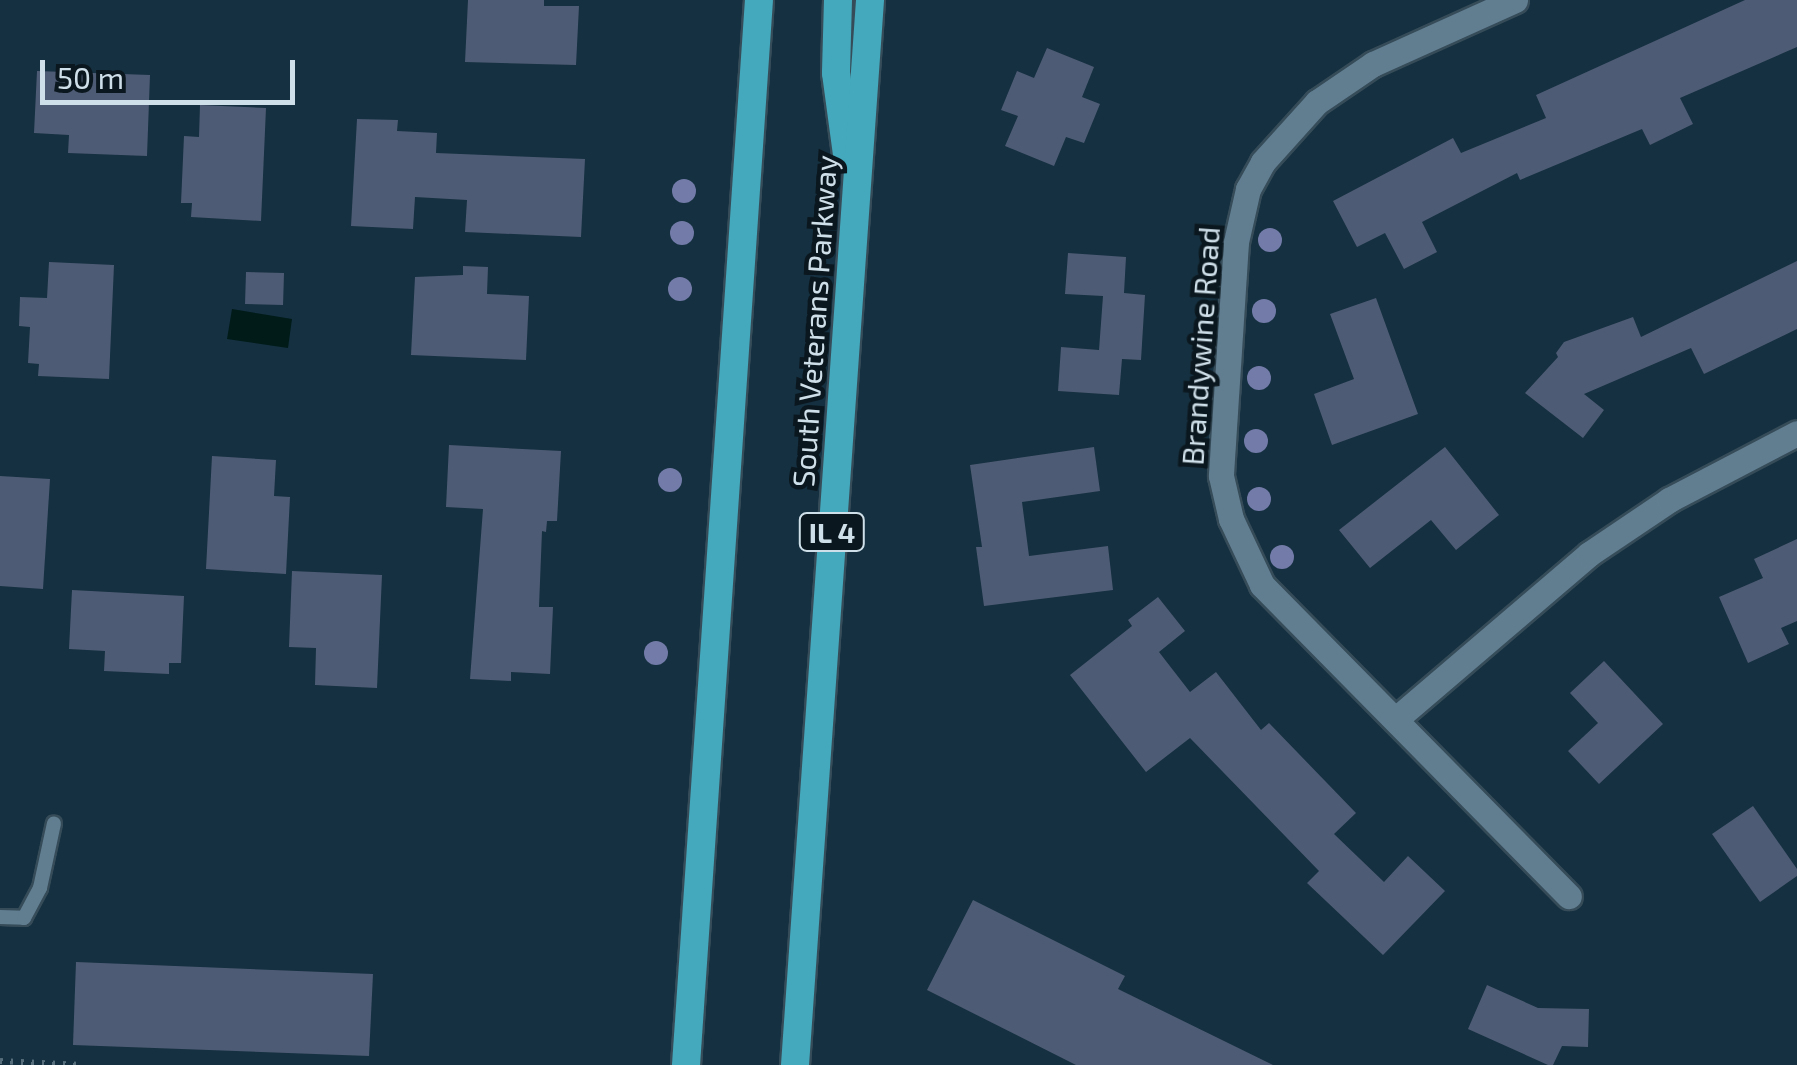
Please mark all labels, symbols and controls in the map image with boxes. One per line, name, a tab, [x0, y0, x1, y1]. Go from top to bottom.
scale bar	[45, 40, 300, 102]
text: 50 m	[57, 59, 124, 95]
street label: South Veterans Parkway	[784, 153, 844, 489]
street label: Brandywine Road	[1174, 226, 1226, 466]
road number: IL 4	[797, 509, 867, 555]

